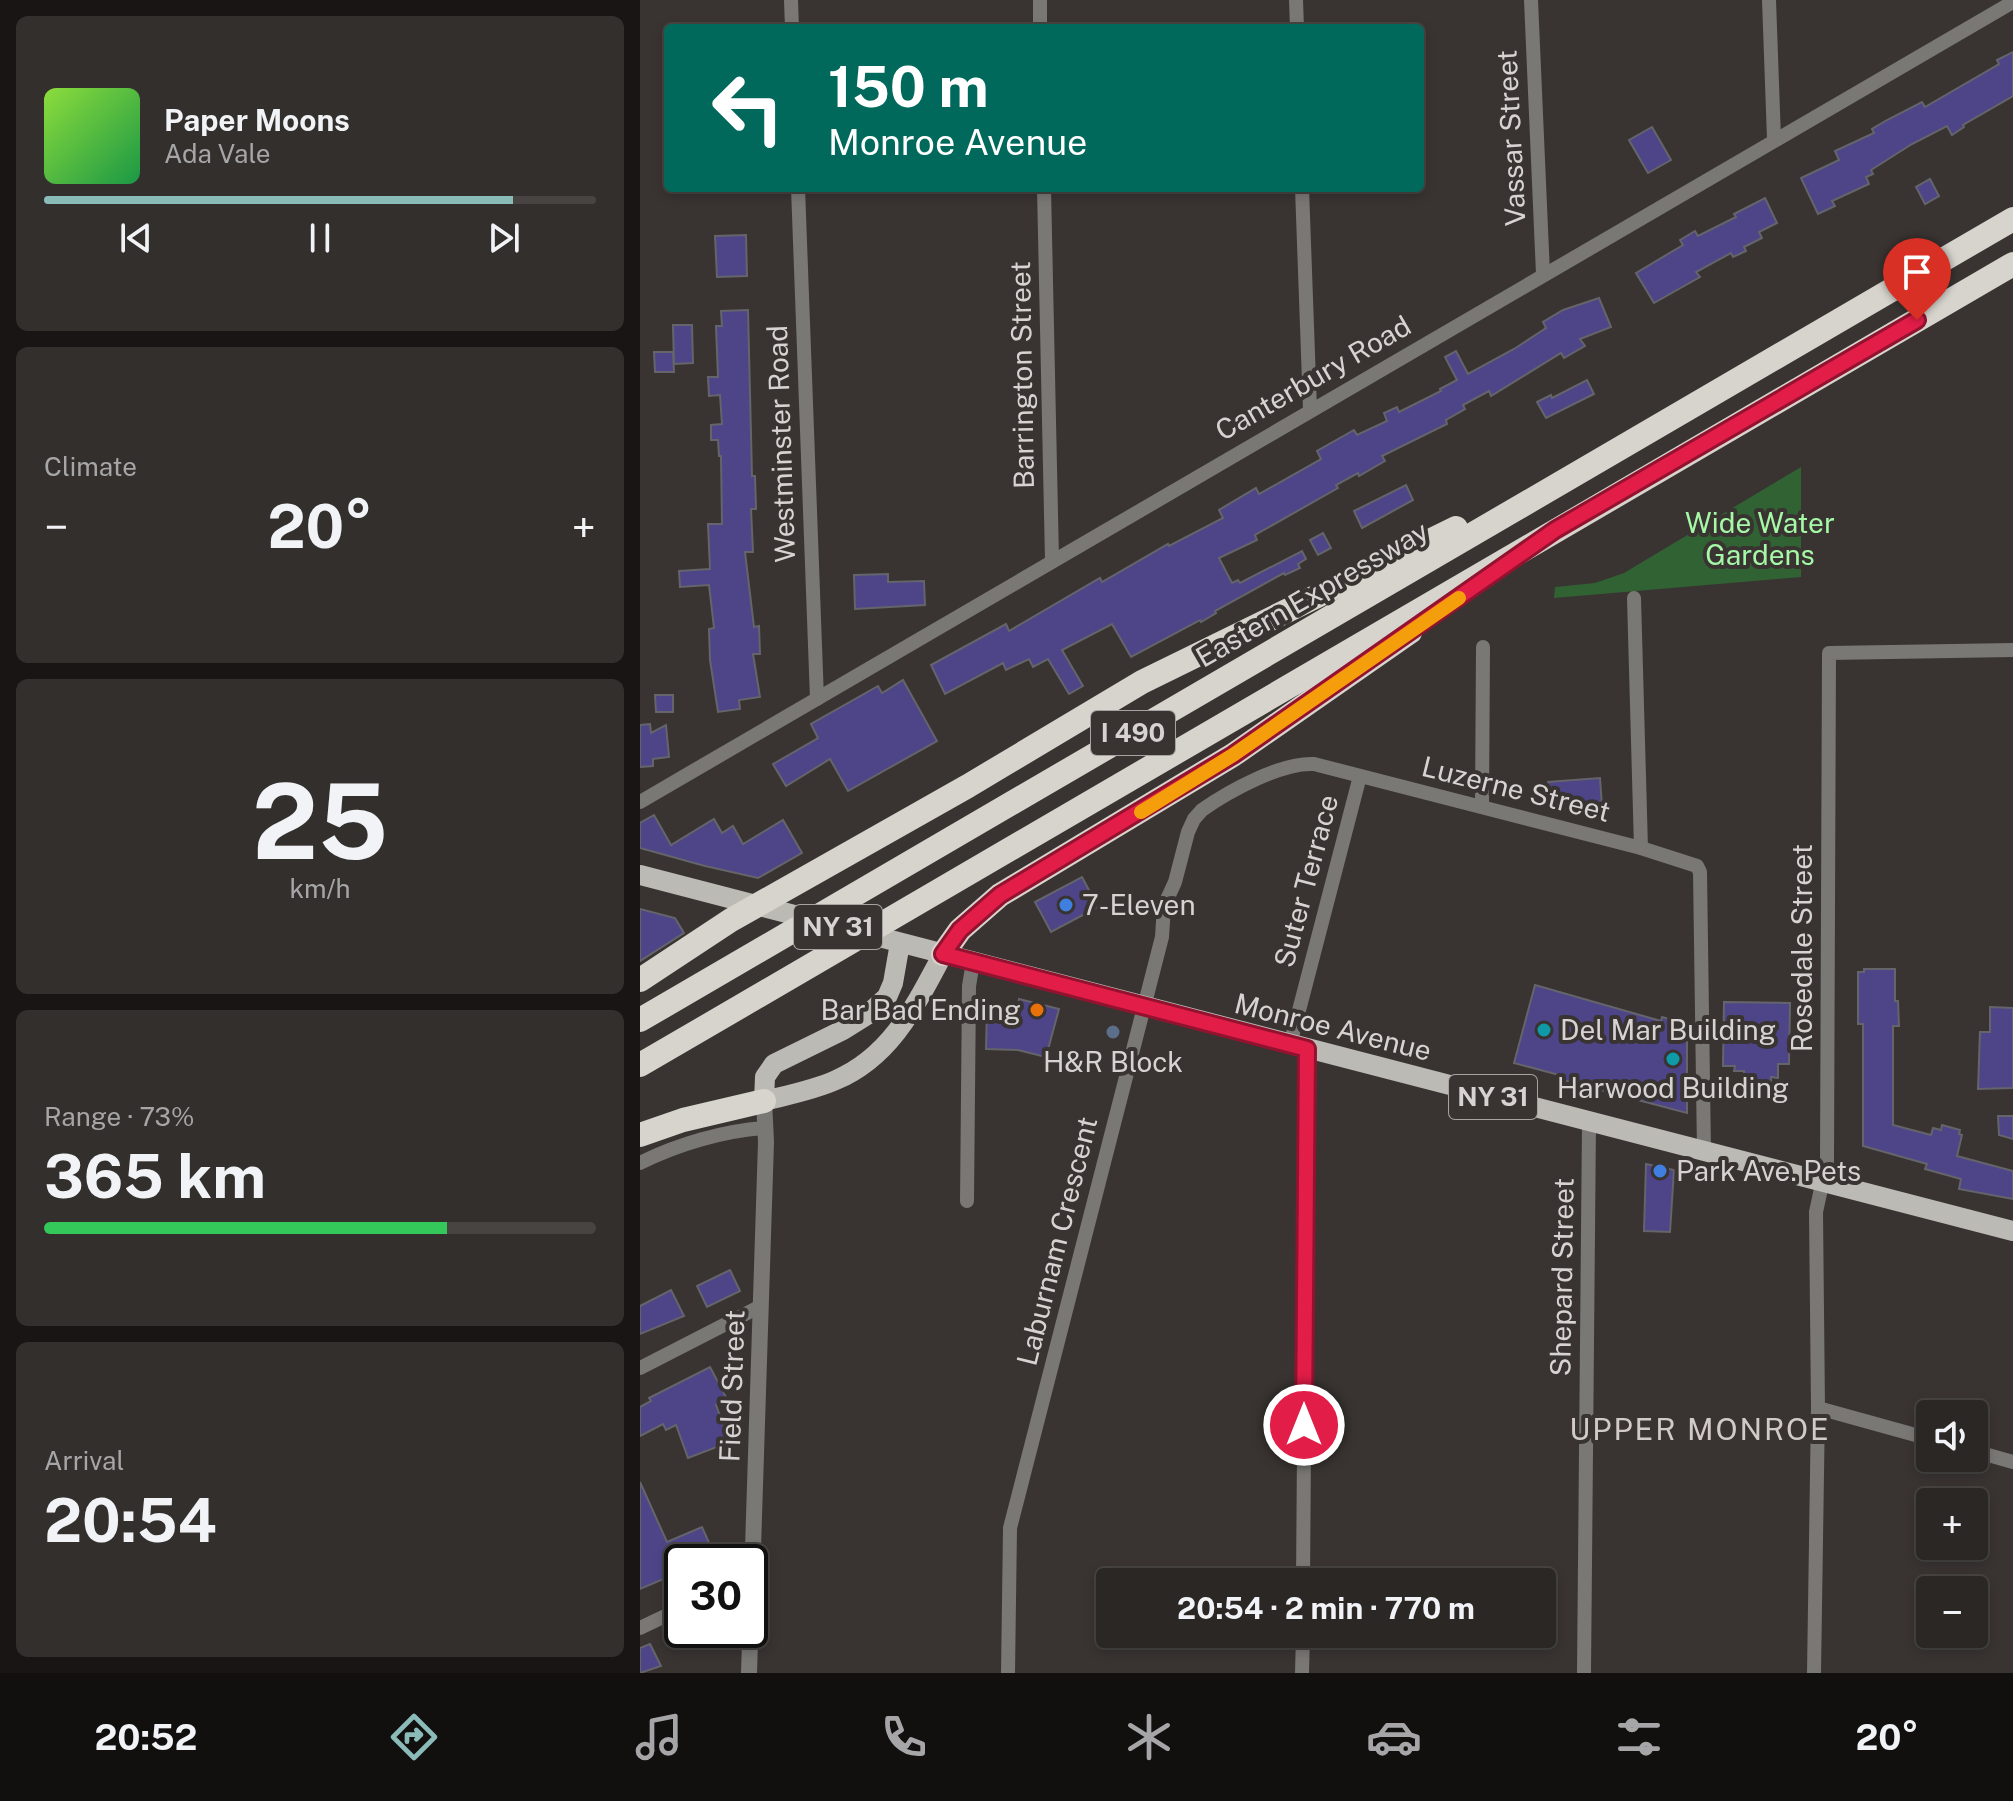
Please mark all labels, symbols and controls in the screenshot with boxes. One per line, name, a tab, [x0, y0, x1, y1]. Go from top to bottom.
street label: Vassar Street	[1489, 49, 1532, 227]
text: 150 m	[828, 54, 989, 120]
icon: left	[696, 56, 800, 160]
text: Paper Moons	[164, 102, 350, 138]
text: Monroe Avenue	[828, 121, 1087, 163]
text: Ada Vale	[164, 138, 270, 169]
icon: previous	[114, 216, 158, 260]
icon: pause	[298, 216, 342, 260]
icon: next	[482, 216, 526, 260]
pin	[1883, 238, 1951, 320]
icon: arrive	[1895, 250, 1939, 294]
street label: Barrington Street	[1003, 261, 1040, 489]
street label: Canterbury Road	[1209, 308, 1416, 447]
street label: Westminster Road	[760, 325, 801, 563]
text: Climate	[44, 451, 137, 482]
text: 20°	[267, 491, 373, 562]
text: −	[44, 501, 68, 553]
text: +	[572, 501, 596, 553]
park label: Wide Water Gardens	[1685, 506, 1835, 571]
street label: Eastern Expressway	[1190, 514, 1434, 673]
road number: I 490	[1091, 711, 1175, 755]
street label: Luzerne Street	[1418, 749, 1614, 828]
text: 25	[252, 760, 388, 882]
street label: Suter Terrace	[1267, 791, 1344, 971]
street label: Rosedale Street	[1785, 844, 1818, 1052]
text: km/h	[289, 873, 351, 904]
place label: 7-Eleven	[1082, 888, 1196, 921]
marker: 7-Eleven	[1057, 896, 1075, 914]
road number: NY 31	[794, 905, 882, 949]
street label: Monroe Avenue	[1231, 986, 1435, 1067]
place label: Bar Bad Ending	[820, 993, 1021, 1026]
marker: Bar Bad Ending	[1028, 1001, 1046, 1019]
place label: Del Mar Building	[1560, 1013, 1776, 1046]
marker: Del Mar Building	[1535, 1021, 1553, 1039]
marker: H&R Block	[1104, 1023, 1122, 1041]
place label: H&R Block	[1043, 1045, 1183, 1078]
marker: Harwood Building	[1664, 1050, 1682, 1068]
place label: Harwood Building	[1557, 1071, 1789, 1104]
road number: NY 31	[1449, 1075, 1537, 1119]
text: Range · 73%	[44, 1101, 194, 1132]
street label: Laburnam Crescent	[1010, 1113, 1103, 1369]
text: 365 km	[44, 1141, 266, 1212]
place label: Park Ave. Pets	[1676, 1154, 1861, 1187]
marker: Park Ave. Pets	[1651, 1162, 1669, 1180]
street label: Shepard Street	[1543, 1177, 1580, 1377]
street label: Field Street	[712, 1309, 751, 1463]
position arrow	[1262, 1383, 1346, 1467]
map controls	[1916, 1400, 1988, 1648]
button: sound	[1916, 1400, 1988, 1472]
district label: UPPER MONROE	[1569, 1411, 1831, 1447]
text: Arrival	[44, 1445, 124, 1476]
text: 20:54	[44, 1485, 217, 1556]
button: +	[1916, 1488, 1988, 1560]
speed limit sign: 30	[664, 1544, 768, 1648]
button: −	[1916, 1576, 1988, 1648]
text: 20:54 · 2 min · 770 m	[1177, 1590, 1475, 1626]
icon: directions	[386, 1709, 442, 1765]
icon: music	[631, 1709, 687, 1765]
icon: phone	[876, 1709, 932, 1765]
icon: climate	[1121, 1709, 1177, 1765]
icon: car	[1366, 1709, 1422, 1765]
icon: filters	[1611, 1709, 1667, 1765]
text: 20:52	[94, 1716, 197, 1758]
text: 20°	[1855, 1716, 1919, 1758]

